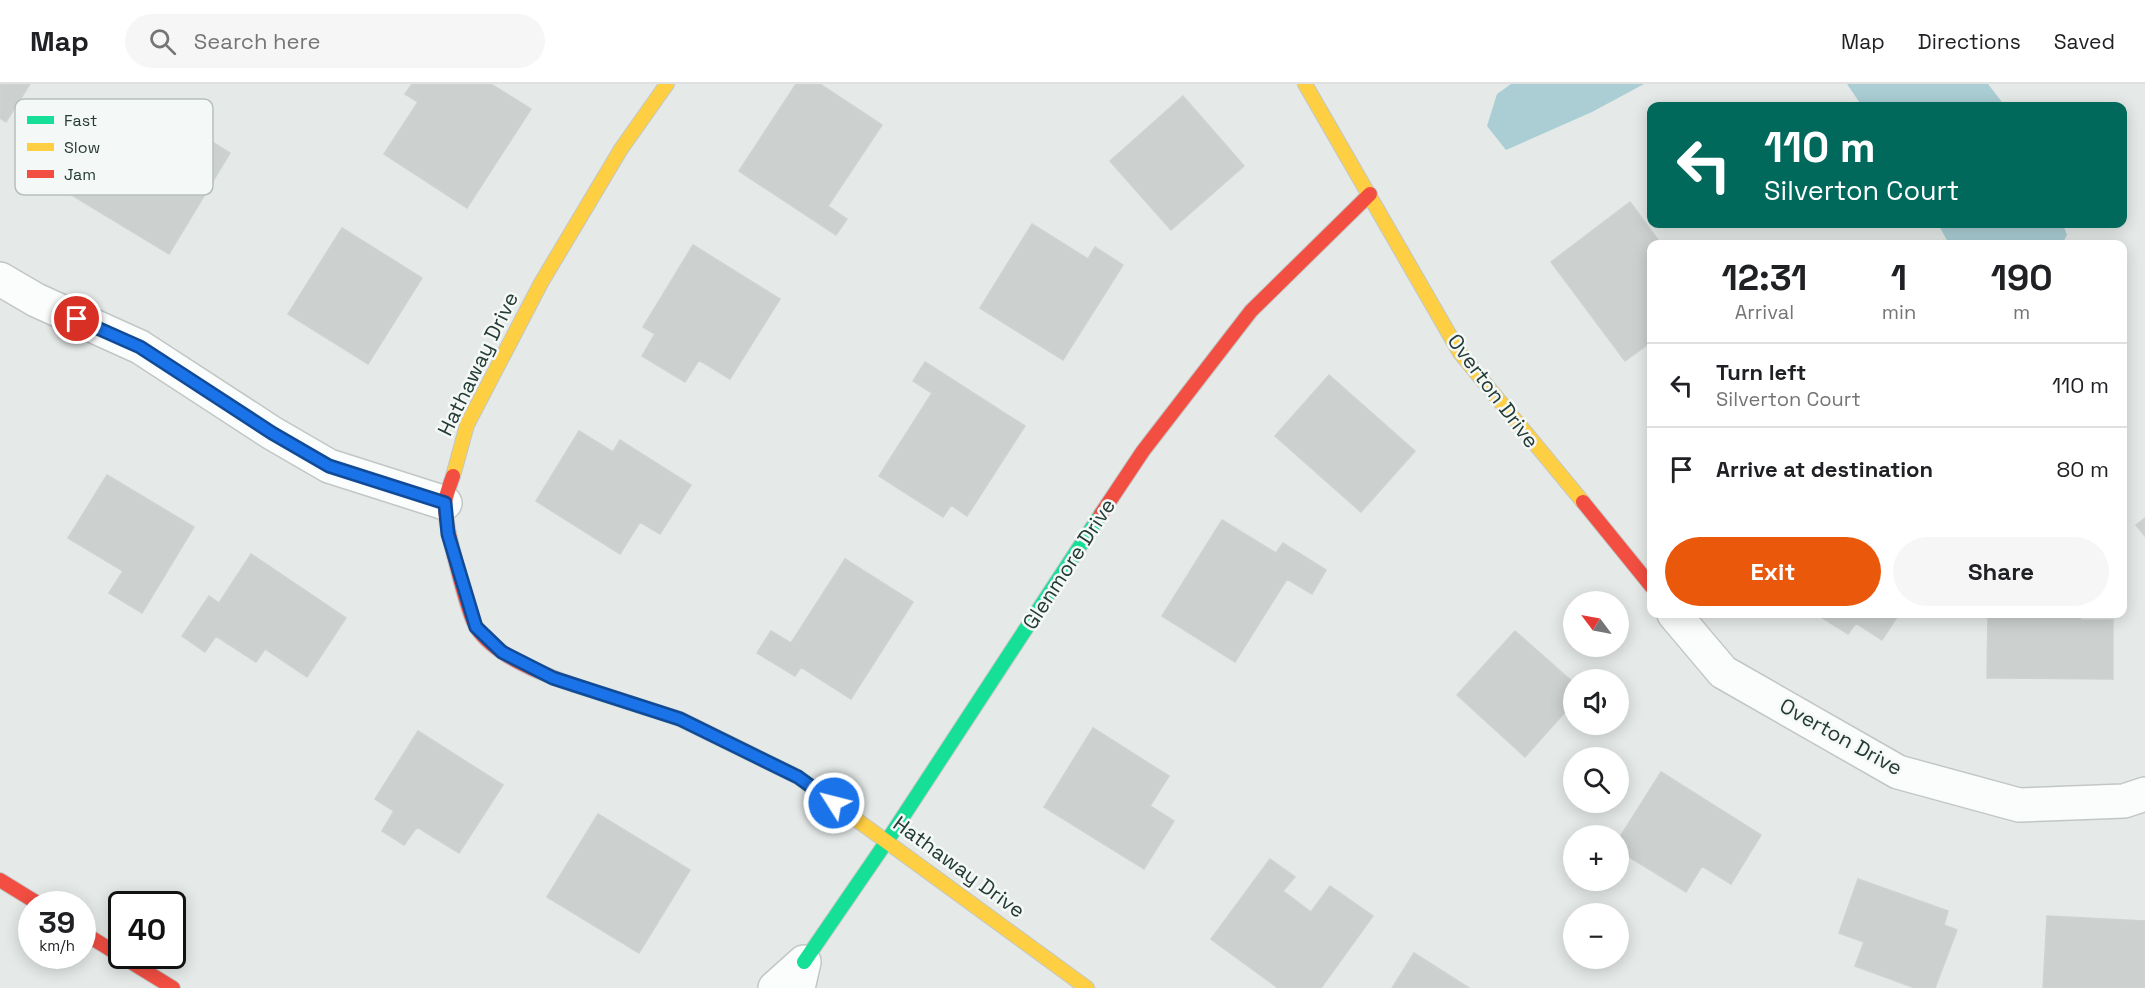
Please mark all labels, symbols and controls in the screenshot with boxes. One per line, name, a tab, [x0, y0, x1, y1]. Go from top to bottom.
search box	[125, 14, 545, 68]
text: Map	[30, 23, 89, 59]
icon: search	[146, 25, 179, 58]
text: Search here	[194, 27, 321, 55]
text: Map	[1841, 28, 1885, 55]
text: Directions	[1918, 28, 2021, 55]
text: Saved	[2054, 28, 2115, 55]
legend	[15, 99, 213, 195]
text: Fast	[64, 110, 97, 131]
text: 110 m	[1764, 121, 1876, 174]
icon: left	[1665, 126, 1743, 204]
text: Slow	[64, 137, 100, 158]
text: Jam	[64, 164, 96, 185]
text: Silverton Court	[1764, 173, 1959, 208]
text: 12:31	[1721, 255, 1807, 301]
text: 1	[1891, 255, 1907, 301]
text: 190	[1991, 255, 2053, 301]
street label: Hathaway Drive	[431, 287, 524, 440]
pin	[51, 293, 102, 344]
text: Arrival	[1735, 299, 1794, 325]
text: min	[1882, 299, 1916, 325]
text: m	[2013, 299, 2030, 325]
icon: arrive	[60, 302, 93, 335]
street label: Overton Drive	[1442, 328, 1545, 453]
text: Turn left	[1716, 358, 1806, 386]
icon: left	[1665, 369, 1698, 402]
text: 110 m	[2052, 371, 2109, 399]
text: Silverton Court	[1716, 386, 1861, 412]
icon: arrive	[1665, 453, 1698, 486]
text: Arrive at destination	[1716, 455, 1933, 483]
text: 80 m	[2057, 455, 2109, 483]
street label: Glenmore Drive	[1016, 493, 1121, 634]
button: Exit	[1665, 537, 1881, 606]
button: Share	[1893, 537, 2109, 606]
north arrow	[1563, 591, 1629, 657]
map controls	[1563, 591, 1629, 969]
button: sound	[1563, 669, 1629, 735]
street label: Overton Drive	[1775, 692, 1907, 781]
button: search	[1563, 747, 1629, 813]
position arrow	[802, 771, 866, 835]
street label: Hathaway Drive	[888, 810, 1031, 924]
button: +	[1563, 825, 1629, 891]
speed limit sign: 40	[108, 891, 186, 969]
text: 39	[39, 903, 75, 942]
button: −	[1563, 903, 1629, 969]
text: km/h	[39, 936, 75, 955]

